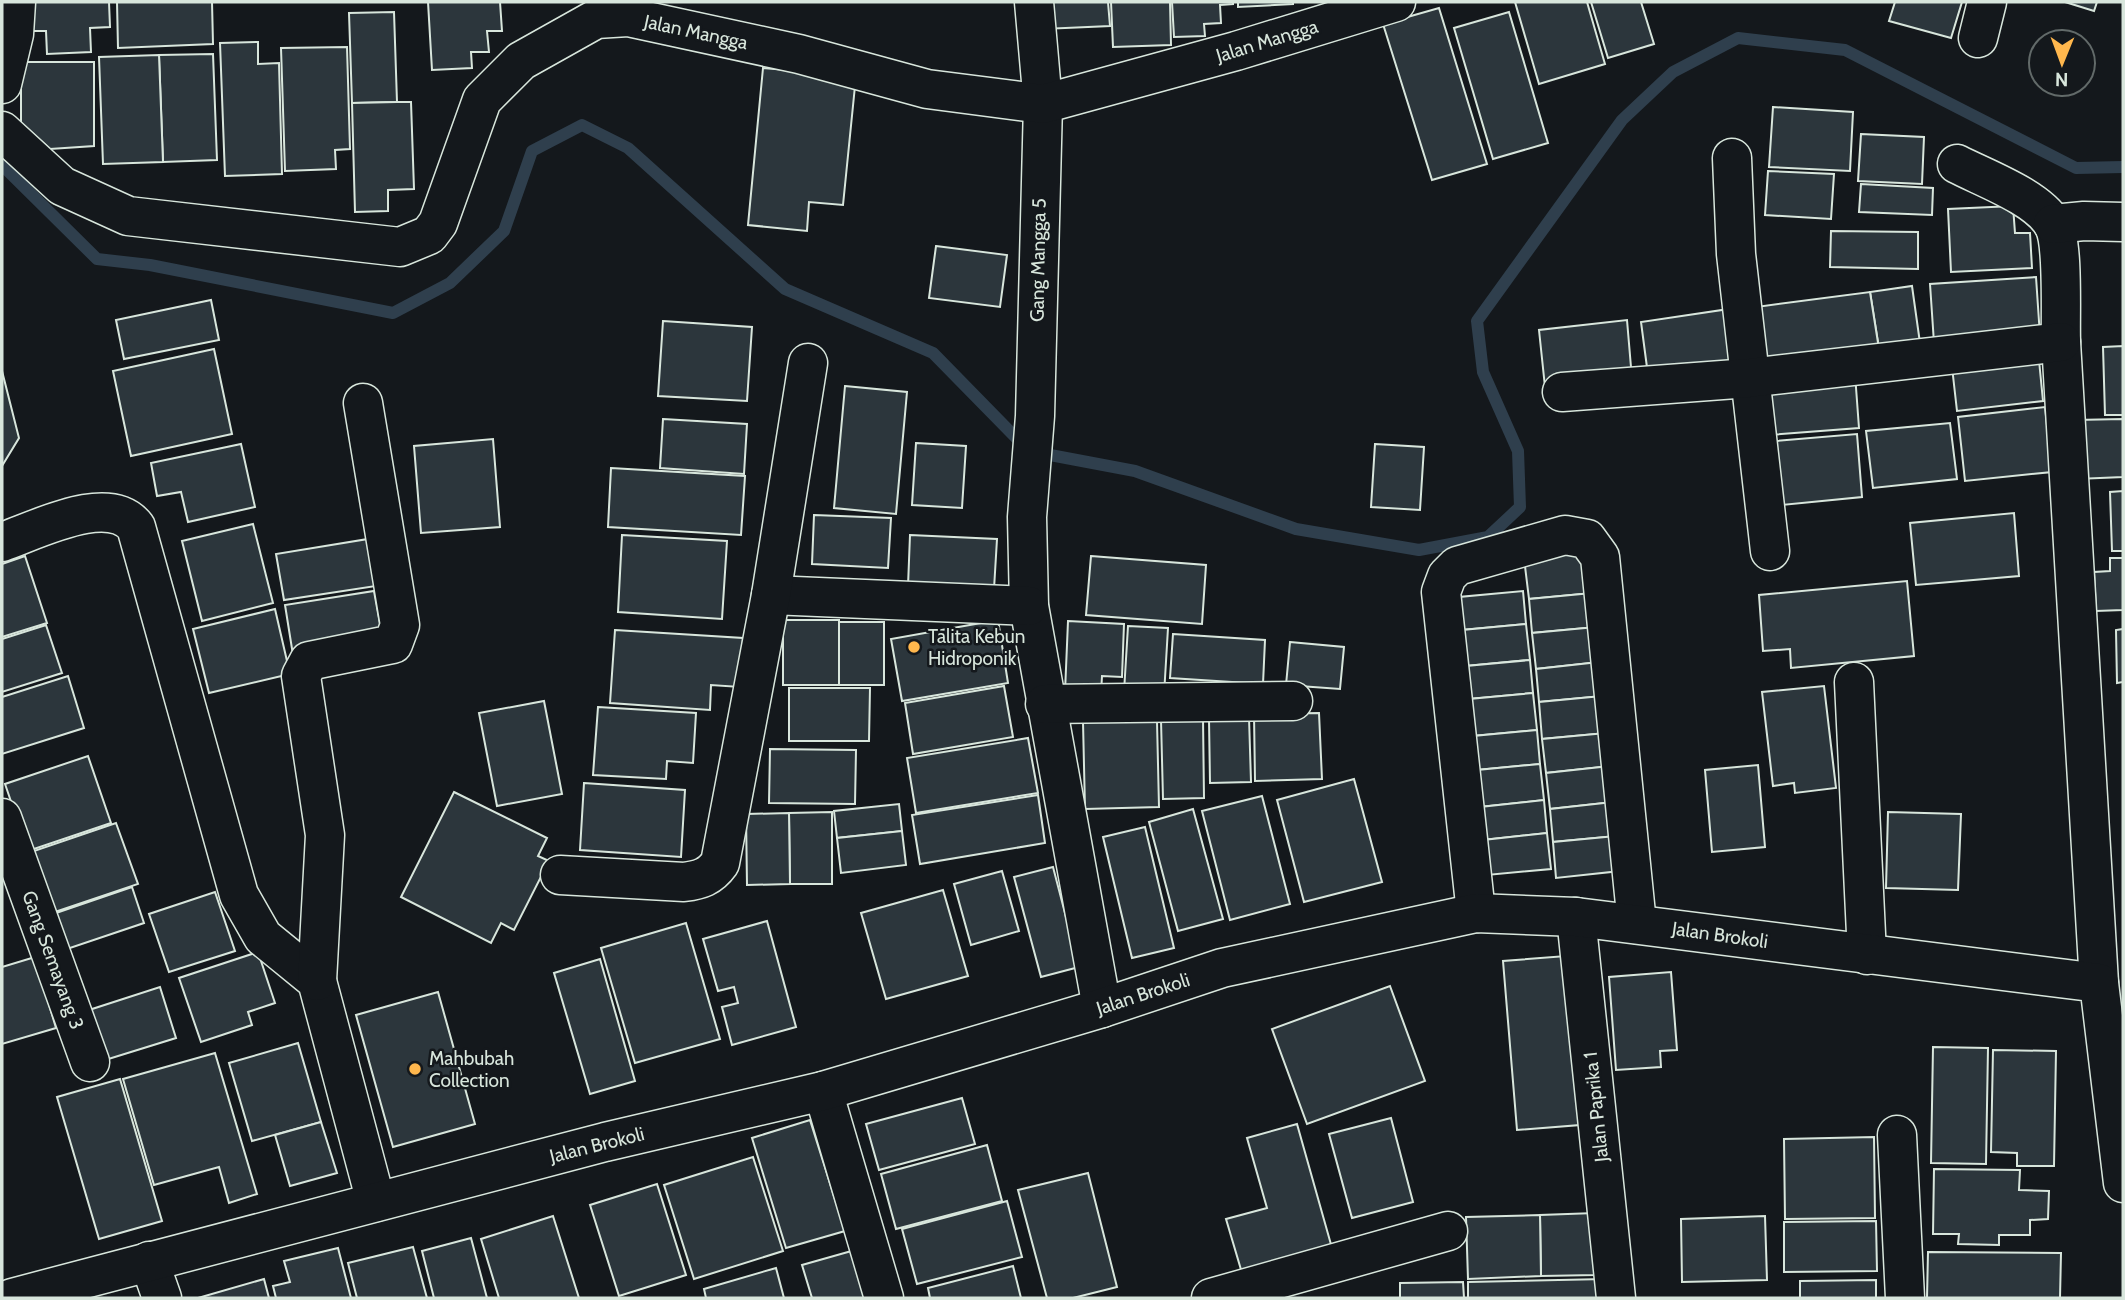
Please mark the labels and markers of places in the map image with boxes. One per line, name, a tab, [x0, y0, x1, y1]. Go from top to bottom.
place label: Talita Kebun Hidroponik	[928, 625, 1025, 670]
marker: Talita Kebun Hidroponik	[906, 639, 922, 655]
place label: Mahbubah Collection	[429, 1047, 514, 1092]
marker: Mahbubah Collection	[407, 1061, 423, 1077]

